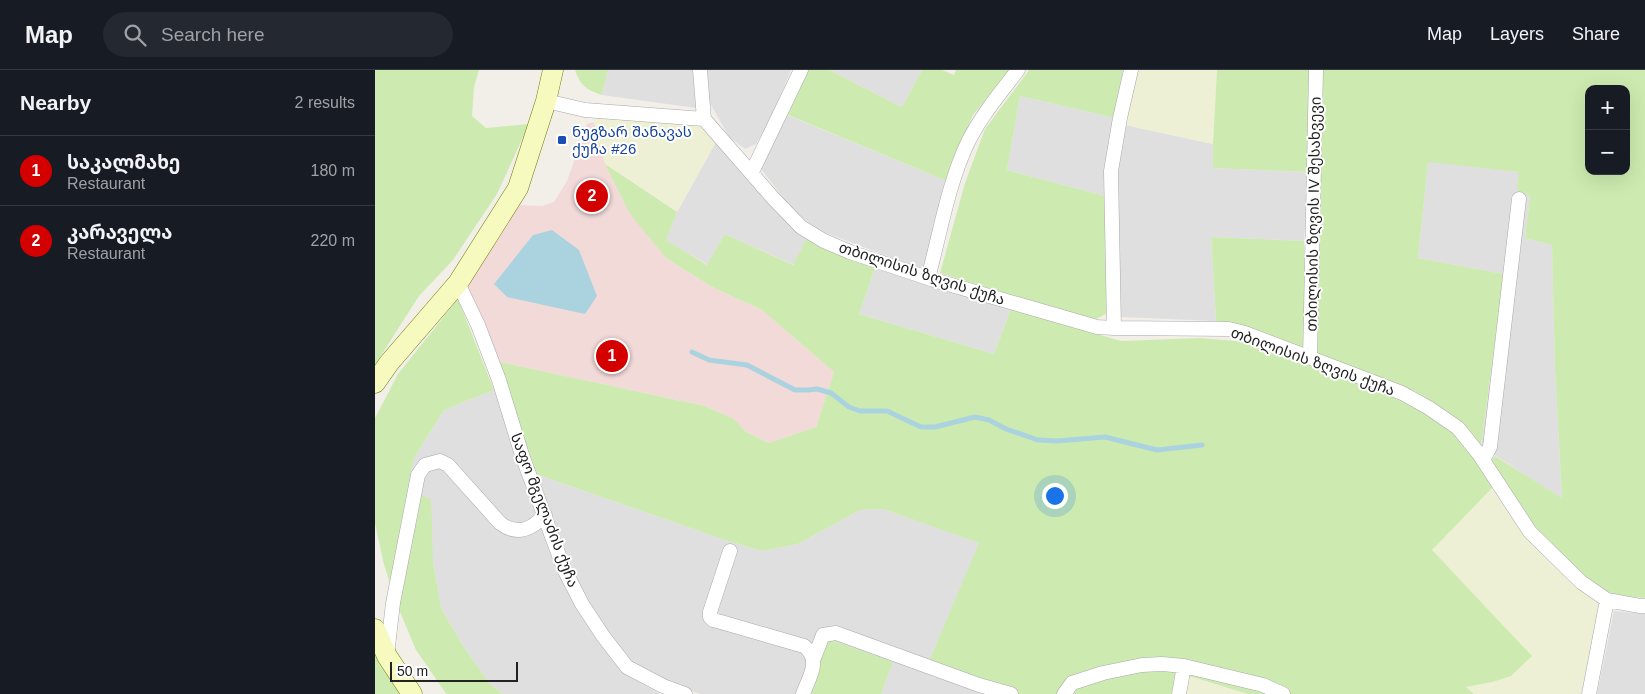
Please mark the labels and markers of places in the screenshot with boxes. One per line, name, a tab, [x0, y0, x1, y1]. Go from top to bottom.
place label: ნუგზარ შანავას ქუჩა #26	[572, 123, 692, 158]
marker: ნუგზარ შანავას ქუჩა #26	[556, 134, 568, 146]
pin: 2	[576, 177, 608, 215]
pin: 1	[596, 337, 628, 375]

